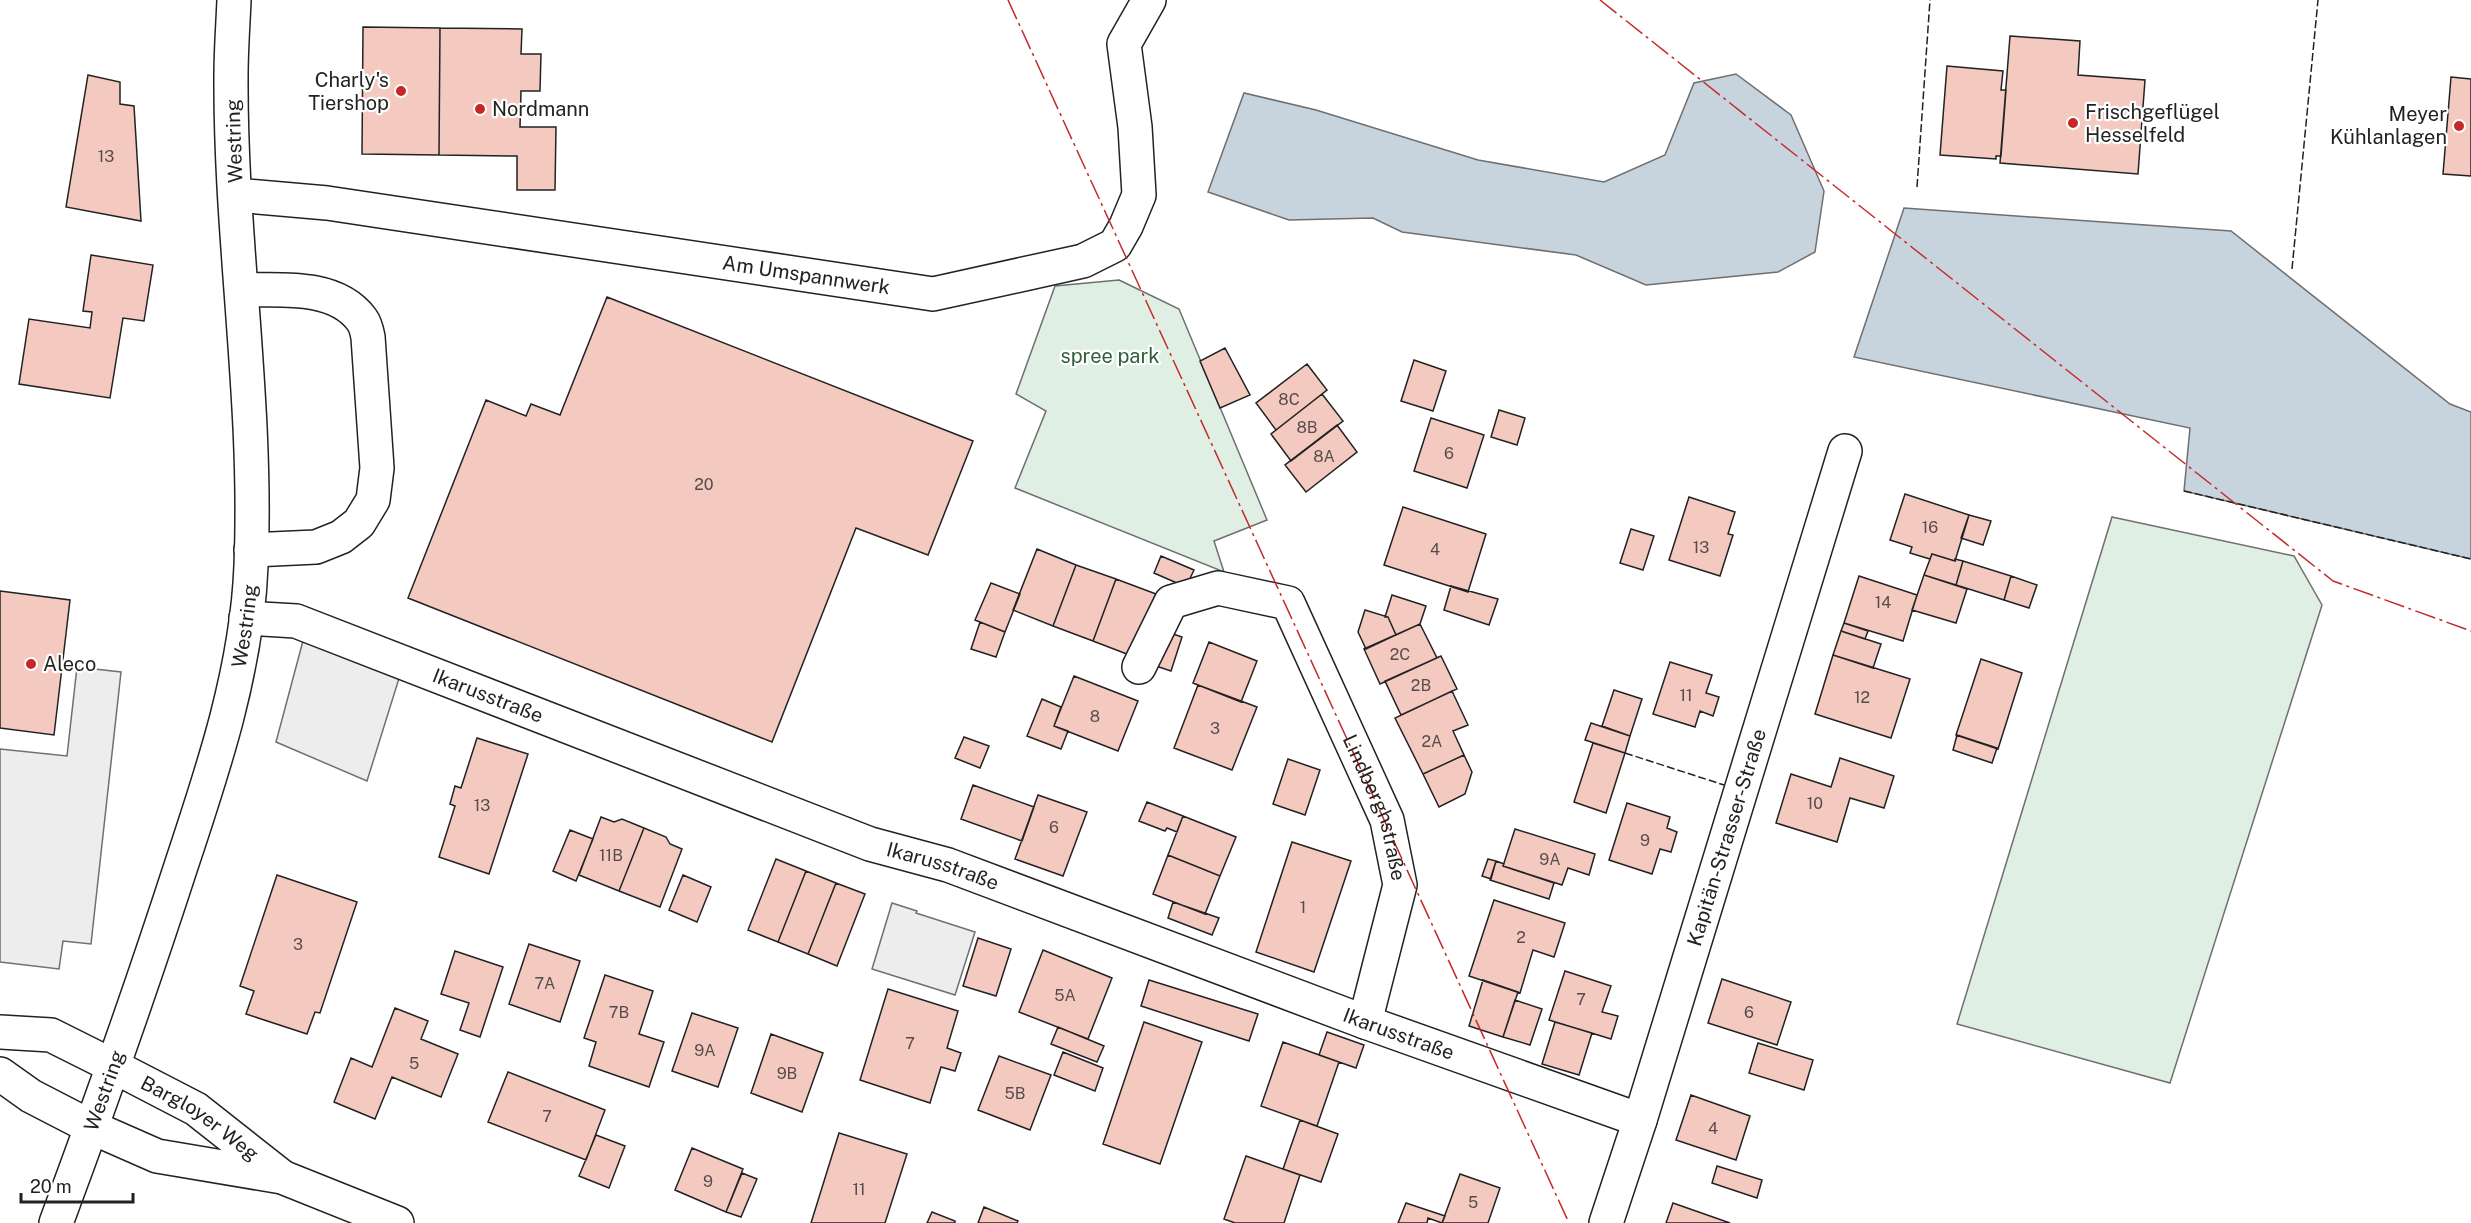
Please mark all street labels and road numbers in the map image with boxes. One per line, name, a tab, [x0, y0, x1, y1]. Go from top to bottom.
street label: Westring	[221, 99, 247, 183]
street label: Am Umspannwerk	[721, 251, 892, 299]
street label: Westring	[227, 583, 262, 670]
street label: Ikarusstraße	[429, 663, 547, 728]
street label: Kapitän-Strasser-Straße	[1682, 726, 1771, 949]
street label: Lindberghstraße	[1338, 731, 1411, 883]
street label: Ikarusstraße	[884, 837, 1002, 895]
street label: Ikarusstraße	[1340, 1003, 1458, 1065]
street label: Westring	[79, 1047, 130, 1134]
street label: Bargloyer Weg	[137, 1071, 264, 1166]

